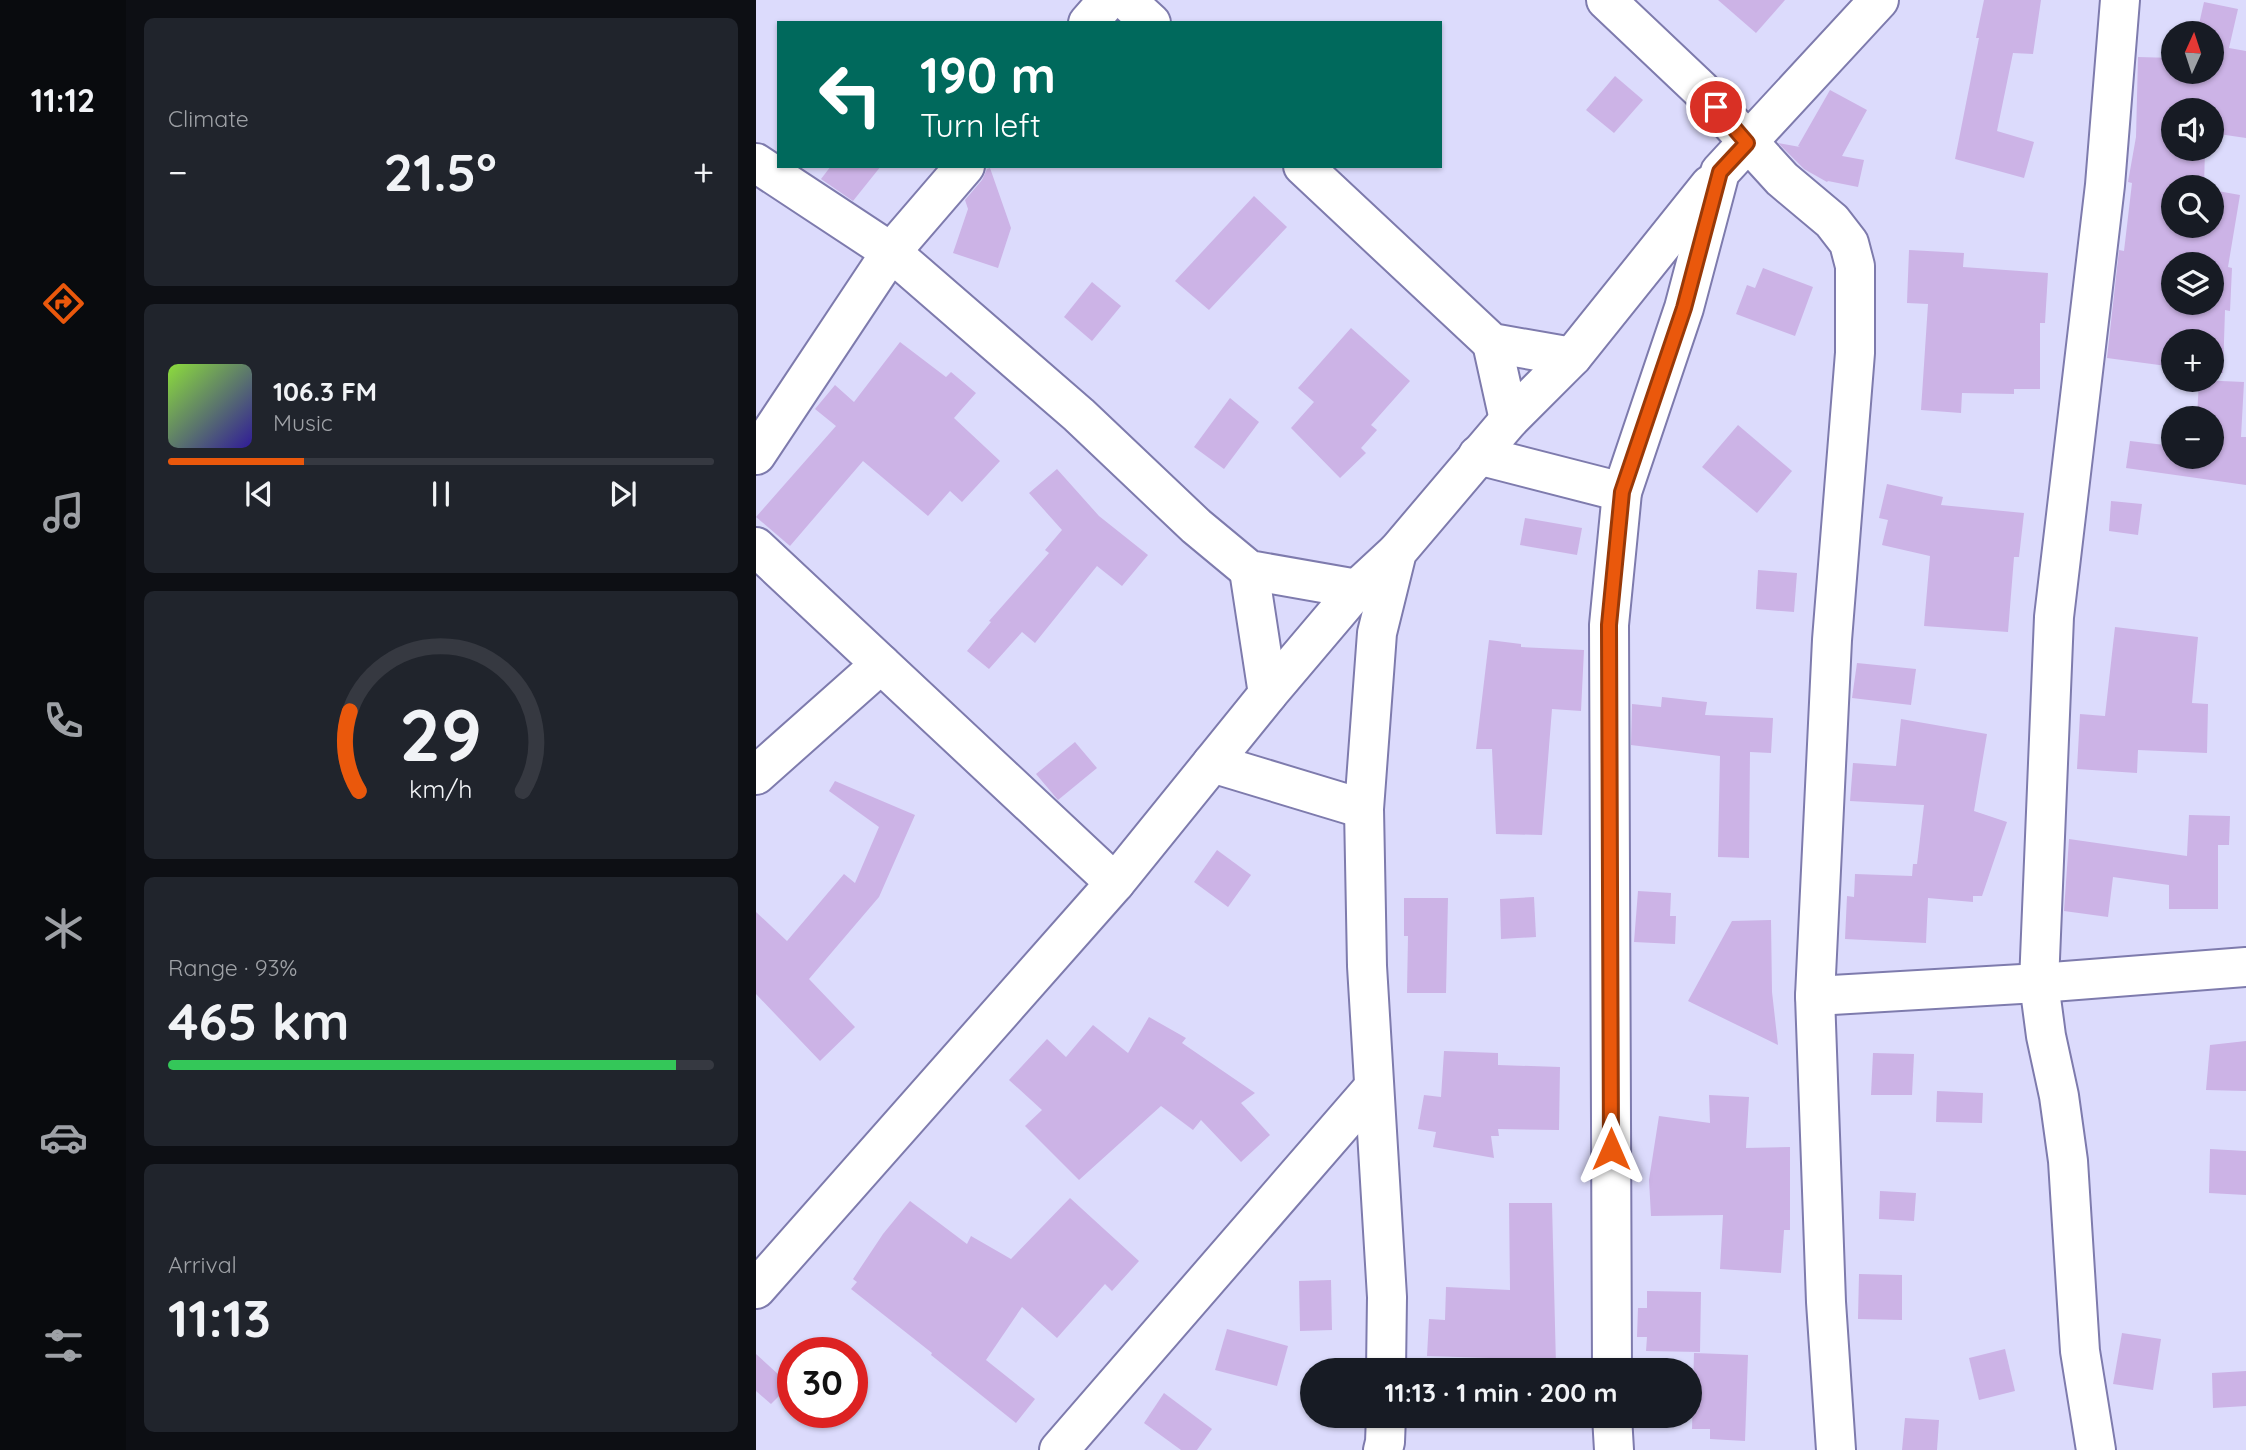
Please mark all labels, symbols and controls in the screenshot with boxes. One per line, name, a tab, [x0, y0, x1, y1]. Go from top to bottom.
north arrow	[2161, 21, 2224, 84]
map controls	[2161, 21, 2224, 469]
text: 190 m	[920, 44, 1056, 105]
icon: left	[805, 49, 896, 140]
pin	[1686, 77, 1746, 137]
text: 11:12	[31, 80, 95, 120]
icon: arrive	[1697, 88, 1735, 126]
button: sound	[2161, 98, 2224, 161]
text: Climate	[168, 104, 249, 133]
text: Turn left	[920, 105, 1041, 145]
text: 21.5°	[384, 139, 497, 204]
text: −	[168, 148, 188, 196]
text: +	[693, 148, 714, 196]
button: search	[2161, 175, 2224, 238]
button: layers	[2161, 252, 2224, 315]
icon: directions	[39, 279, 88, 328]
button: +	[2161, 329, 2224, 392]
text: 106.3 FM	[273, 375, 377, 408]
button: −	[2161, 406, 2224, 469]
text: Music	[273, 408, 333, 437]
icon: previous	[240, 475, 278, 513]
icon: pause	[422, 475, 460, 513]
icon: next	[604, 475, 642, 513]
icon: music	[39, 488, 88, 537]
text: 29	[400, 688, 482, 779]
icon: phone	[39, 696, 88, 745]
text: km/h	[409, 773, 473, 804]
icon: climate	[39, 904, 88, 953]
text: Range · 93%	[168, 953, 297, 982]
text: 465 km	[168, 988, 349, 1053]
position arrow	[1574, 1112, 1648, 1186]
icon: car	[39, 1113, 88, 1162]
text: Arrival	[168, 1250, 237, 1279]
text: 11:13	[168, 1285, 271, 1350]
icon: filters	[39, 1321, 88, 1370]
speed limit sign: 30	[777, 1337, 868, 1428]
text: 11:13 · 1 min · 200 m	[1384, 1376, 1618, 1409]

